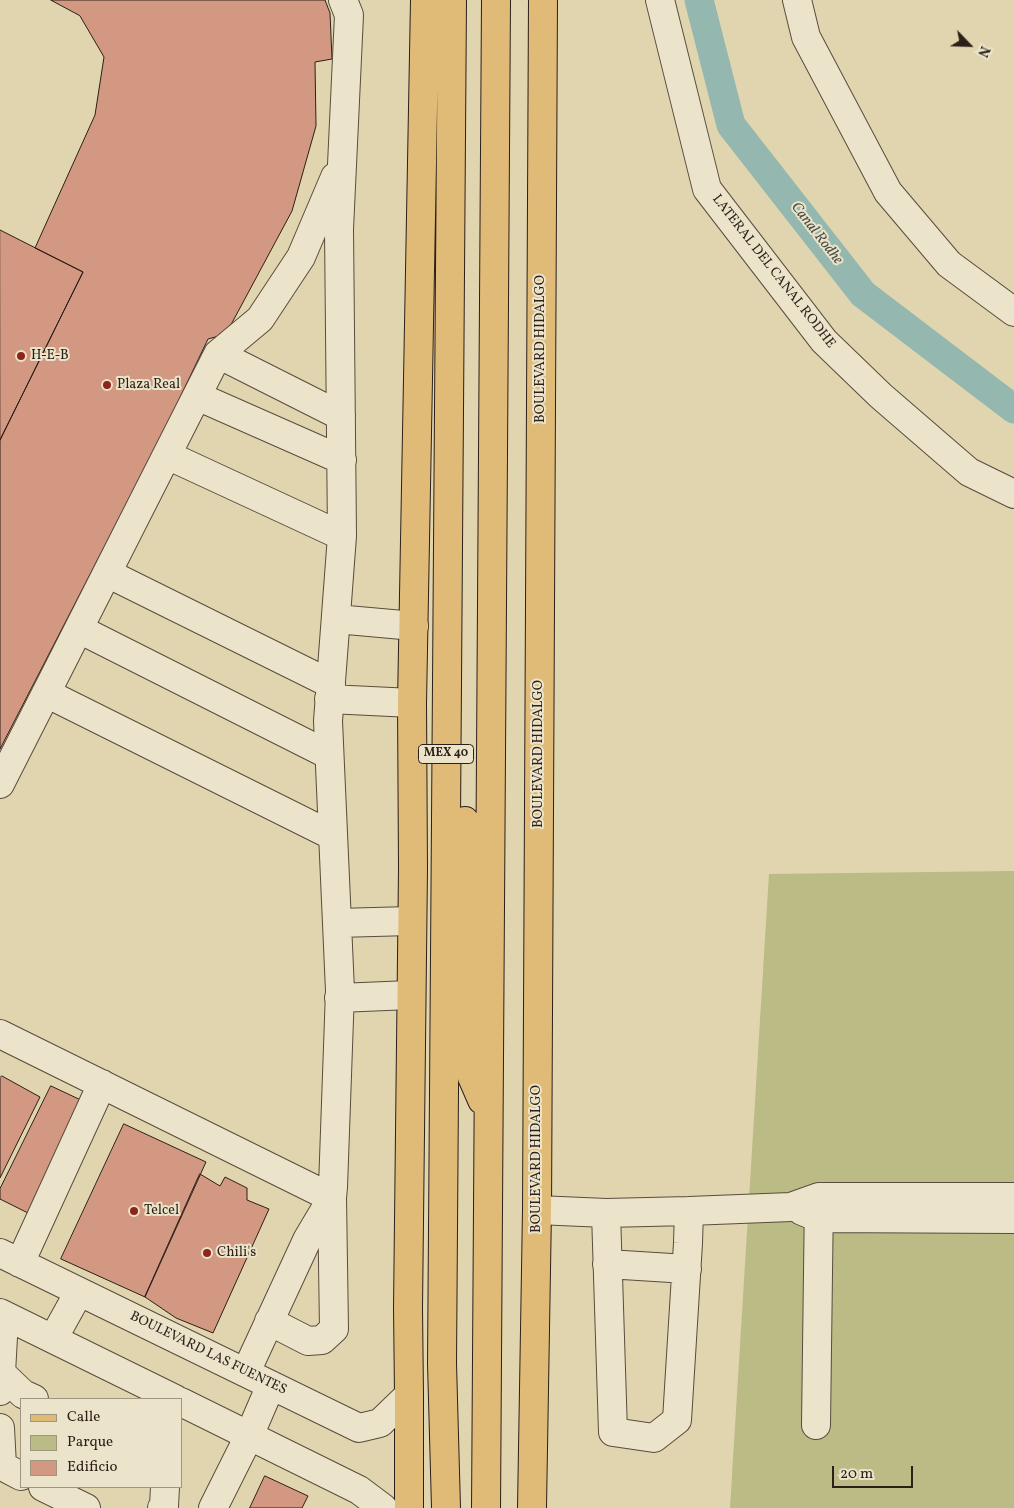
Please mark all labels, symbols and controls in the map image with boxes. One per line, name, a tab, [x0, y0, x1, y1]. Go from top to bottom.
north arrow	[944, 20, 994, 70]
text: N	[972, 43, 994, 60]
street label: LATERAL DEL CANAL RODHE	[708, 192, 838, 352]
water label: Canal Rodhe	[786, 199, 846, 269]
street label: BOULEVARD HIDALGO	[533, 275, 549, 423]
place label: H-E-B	[31, 348, 69, 364]
marker: H-E-B	[15, 350, 27, 362]
place label: Plaza Real	[117, 377, 180, 393]
marker: Plaza Real	[101, 379, 113, 391]
street label: BOULEVARD HIDALGO	[531, 680, 547, 828]
road number: MEX 40	[418, 744, 474, 764]
street label: BOULEVARD HIDALGO	[529, 1085, 545, 1233]
place label: Telcel	[144, 1203, 179, 1219]
marker: Telcel	[128, 1205, 140, 1217]
place label: Chili's	[217, 1245, 256, 1261]
marker: Chili's	[201, 1247, 213, 1259]
street label: BOULEVARD LAS FUENTES	[127, 1309, 289, 1399]
legend	[20, 1398, 182, 1488]
text: Calle	[67, 1407, 100, 1428]
text: Parque	[67, 1432, 113, 1453]
scale bar	[834, 1456, 915, 1488]
text: Edificio	[67, 1457, 118, 1478]
text: 20 m	[840, 1464, 873, 1485]

